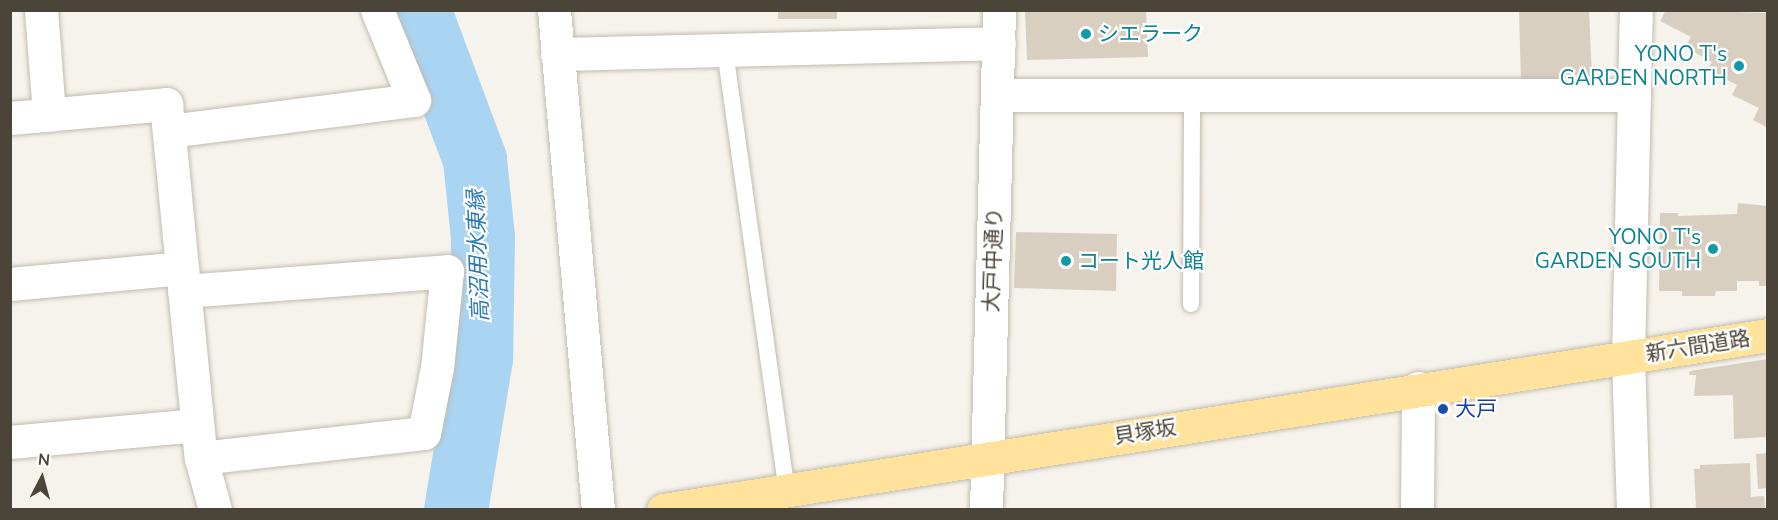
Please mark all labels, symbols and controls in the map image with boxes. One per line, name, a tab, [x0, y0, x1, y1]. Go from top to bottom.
place label: シエラーク	[1098, 21, 1203, 47]
marker: シエラーク	[1079, 27, 1093, 41]
place label: YONO T's GARDEN NORTH	[1560, 41, 1727, 91]
marker: YONO T's GARDEN NORTH	[1732, 59, 1746, 73]
water label: 高沼用水東縁	[464, 190, 494, 322]
street label: 大戸中通り	[979, 207, 1007, 313]
place label: YONO T's GARDEN SOUTH	[1535, 224, 1701, 274]
marker: YONO T's GARDEN SOUTH	[1706, 242, 1720, 256]
place label: コート光人館	[1078, 248, 1204, 274]
marker: コート光人館	[1059, 254, 1073, 268]
street label: 新六間道路	[1644, 325, 1752, 367]
place label: 大戸	[1455, 396, 1497, 422]
marker: 大戸	[1436, 402, 1450, 416]
street label: 貝塚坂	[1112, 415, 1178, 449]
north arrow	[12, 448, 72, 508]
text: N	[37, 449, 51, 472]

